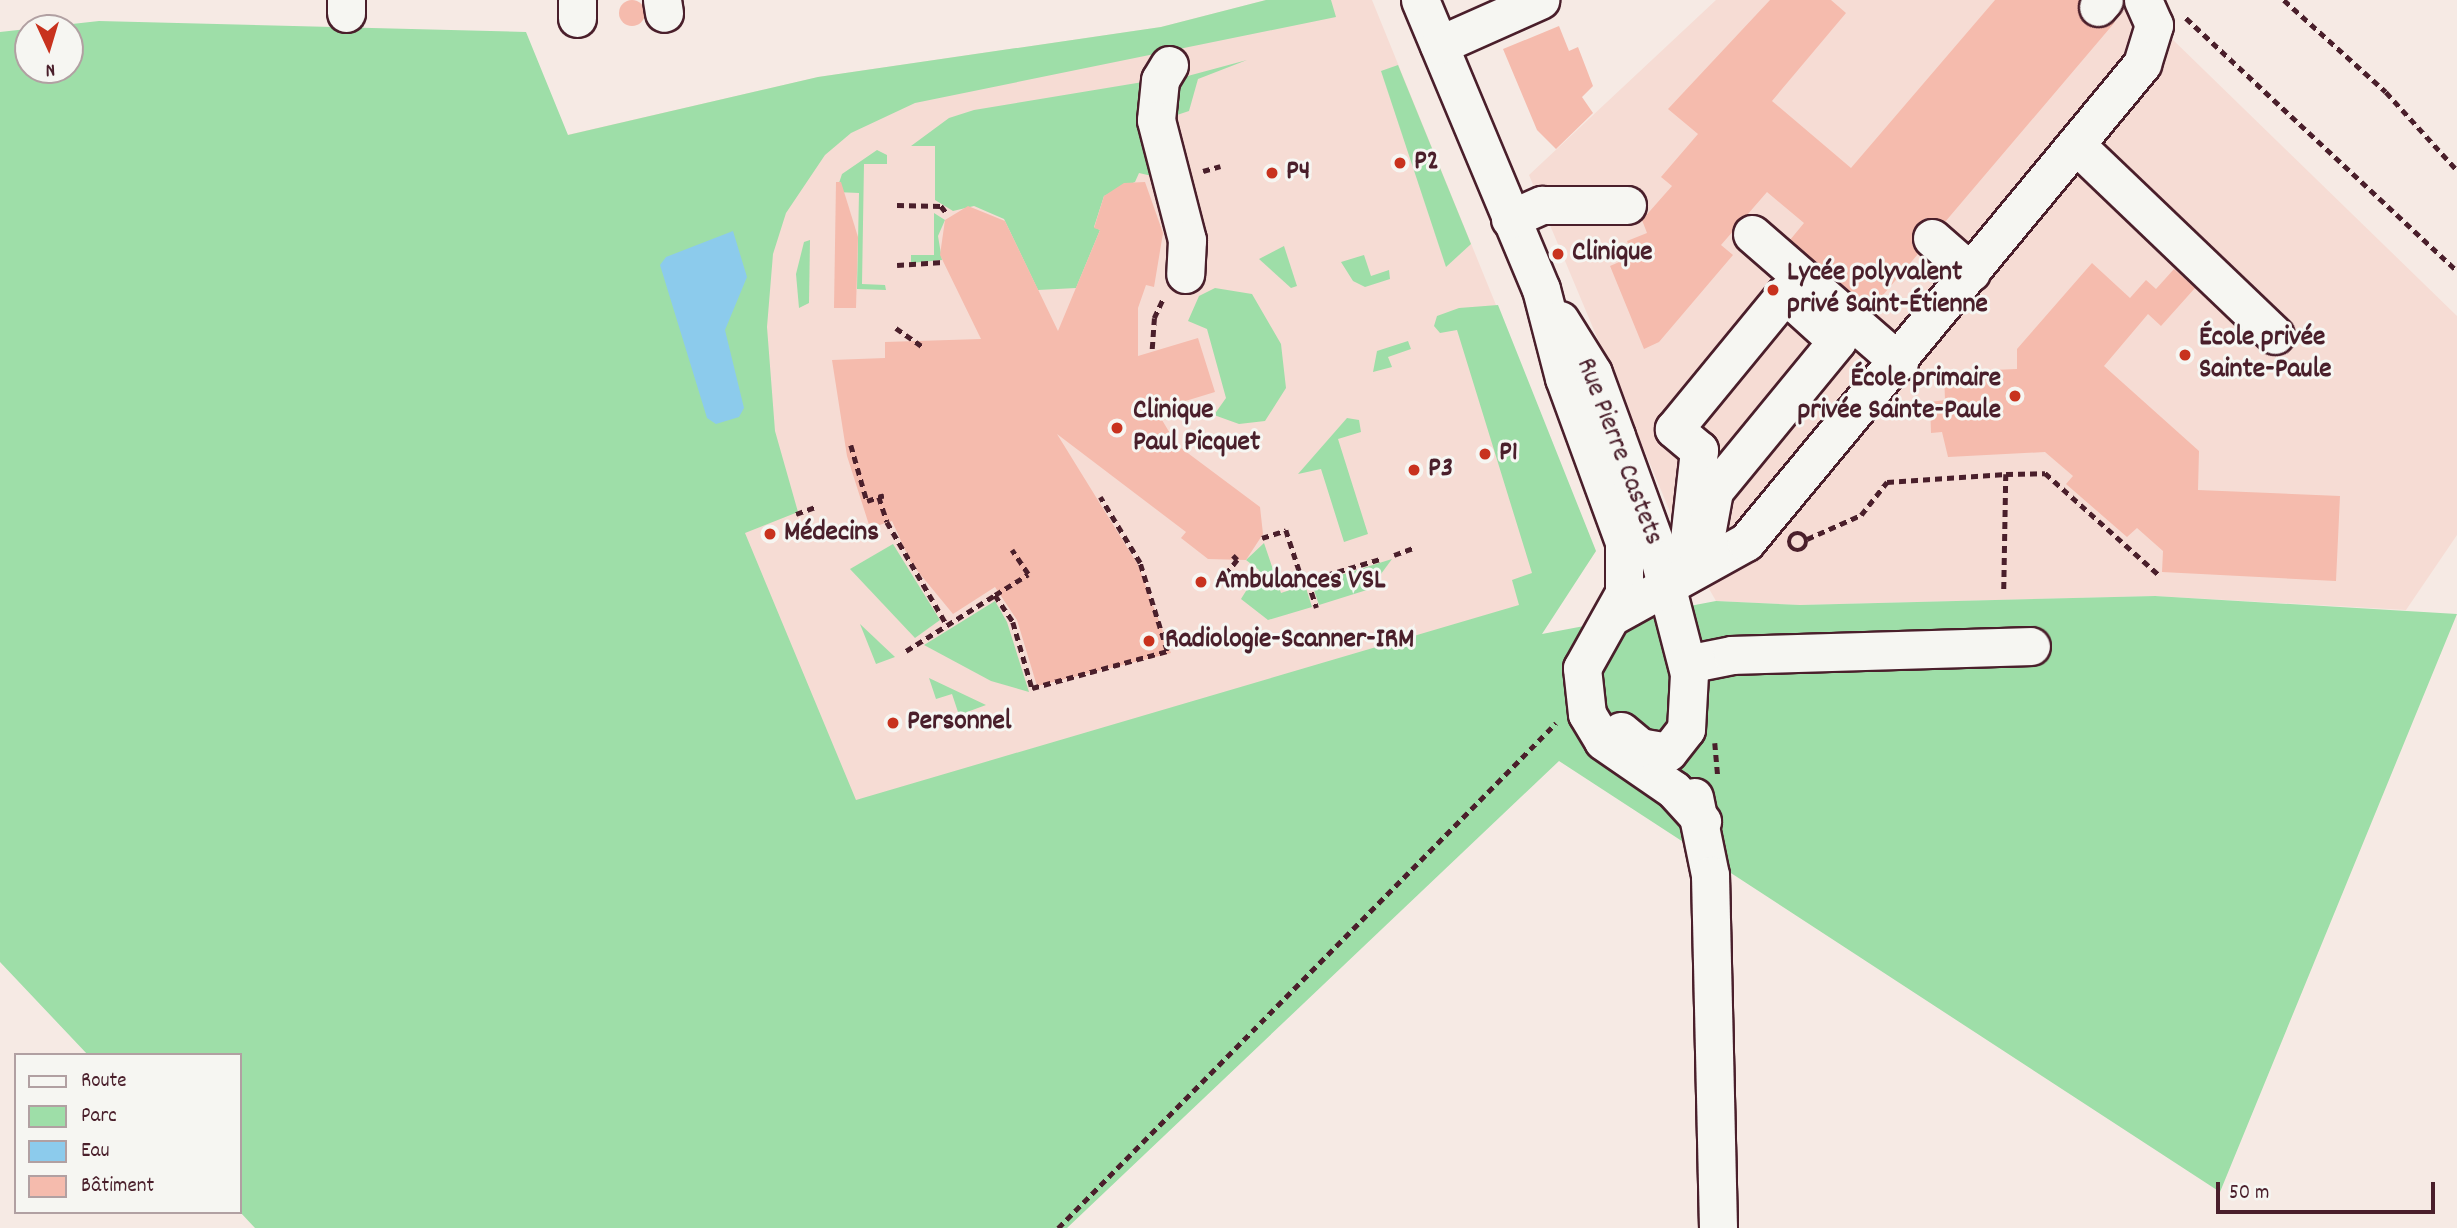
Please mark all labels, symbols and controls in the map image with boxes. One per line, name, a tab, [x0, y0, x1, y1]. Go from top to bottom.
north arrow	[14, 14, 84, 84]
text: N	[45, 55, 56, 82]
place label: P2	[1414, 146, 1439, 180]
marker: P2	[1392, 155, 1408, 171]
place label: P4	[1286, 156, 1310, 190]
marker: P4	[1264, 165, 1280, 181]
place label: Clinique	[1572, 237, 1653, 271]
marker: Clinique	[1550, 246, 1566, 262]
place label: Lycée polyvalent privé Saint-Étienne	[1787, 257, 1988, 323]
marker: Lycée polyvalent privé Saint-Étienne	[1765, 282, 1781, 298]
place label: École privée Sainte-Paule	[2199, 322, 2332, 388]
marker: École privée Sainte-Paule	[2177, 347, 2193, 363]
street label: Rue Pierre Castets	[1567, 354, 1669, 550]
place label: École primaire privée Sainte-Paule	[1797, 363, 2001, 429]
marker: École primaire privée Sainte-Paule	[2007, 388, 2023, 404]
place label: Clinique Paul Picquet	[1133, 395, 1260, 461]
marker: Clinique Paul Picquet	[1107, 418, 1127, 438]
place label: P1	[1499, 437, 1518, 471]
marker: P1	[1477, 446, 1493, 462]
place label: P3	[1428, 453, 1453, 487]
marker: P3	[1406, 462, 1422, 478]
place label: Médecins	[784, 517, 879, 551]
marker: Médecins	[762, 526, 778, 542]
place label: Ambulances VSL	[1215, 565, 1385, 599]
marker: Ambulances VSL	[1193, 574, 1209, 590]
place label: Radiologie-Scanner-IRM	[1165, 624, 1415, 658]
marker: Radiologie-Scanner-IRM	[1139, 631, 1159, 651]
place label: Personnel	[907, 706, 1012, 740]
marker: Personnel	[885, 715, 901, 731]
legend	[14, 1053, 242, 1214]
text: Route	[81, 1067, 127, 1097]
text: Parc	[81, 1102, 117, 1132]
text: Eau	[81, 1137, 109, 1167]
scale bar	[2219, 1168, 2438, 1212]
text: Bâtiment	[81, 1172, 154, 1202]
text: 50 m	[2229, 1179, 2269, 1209]

